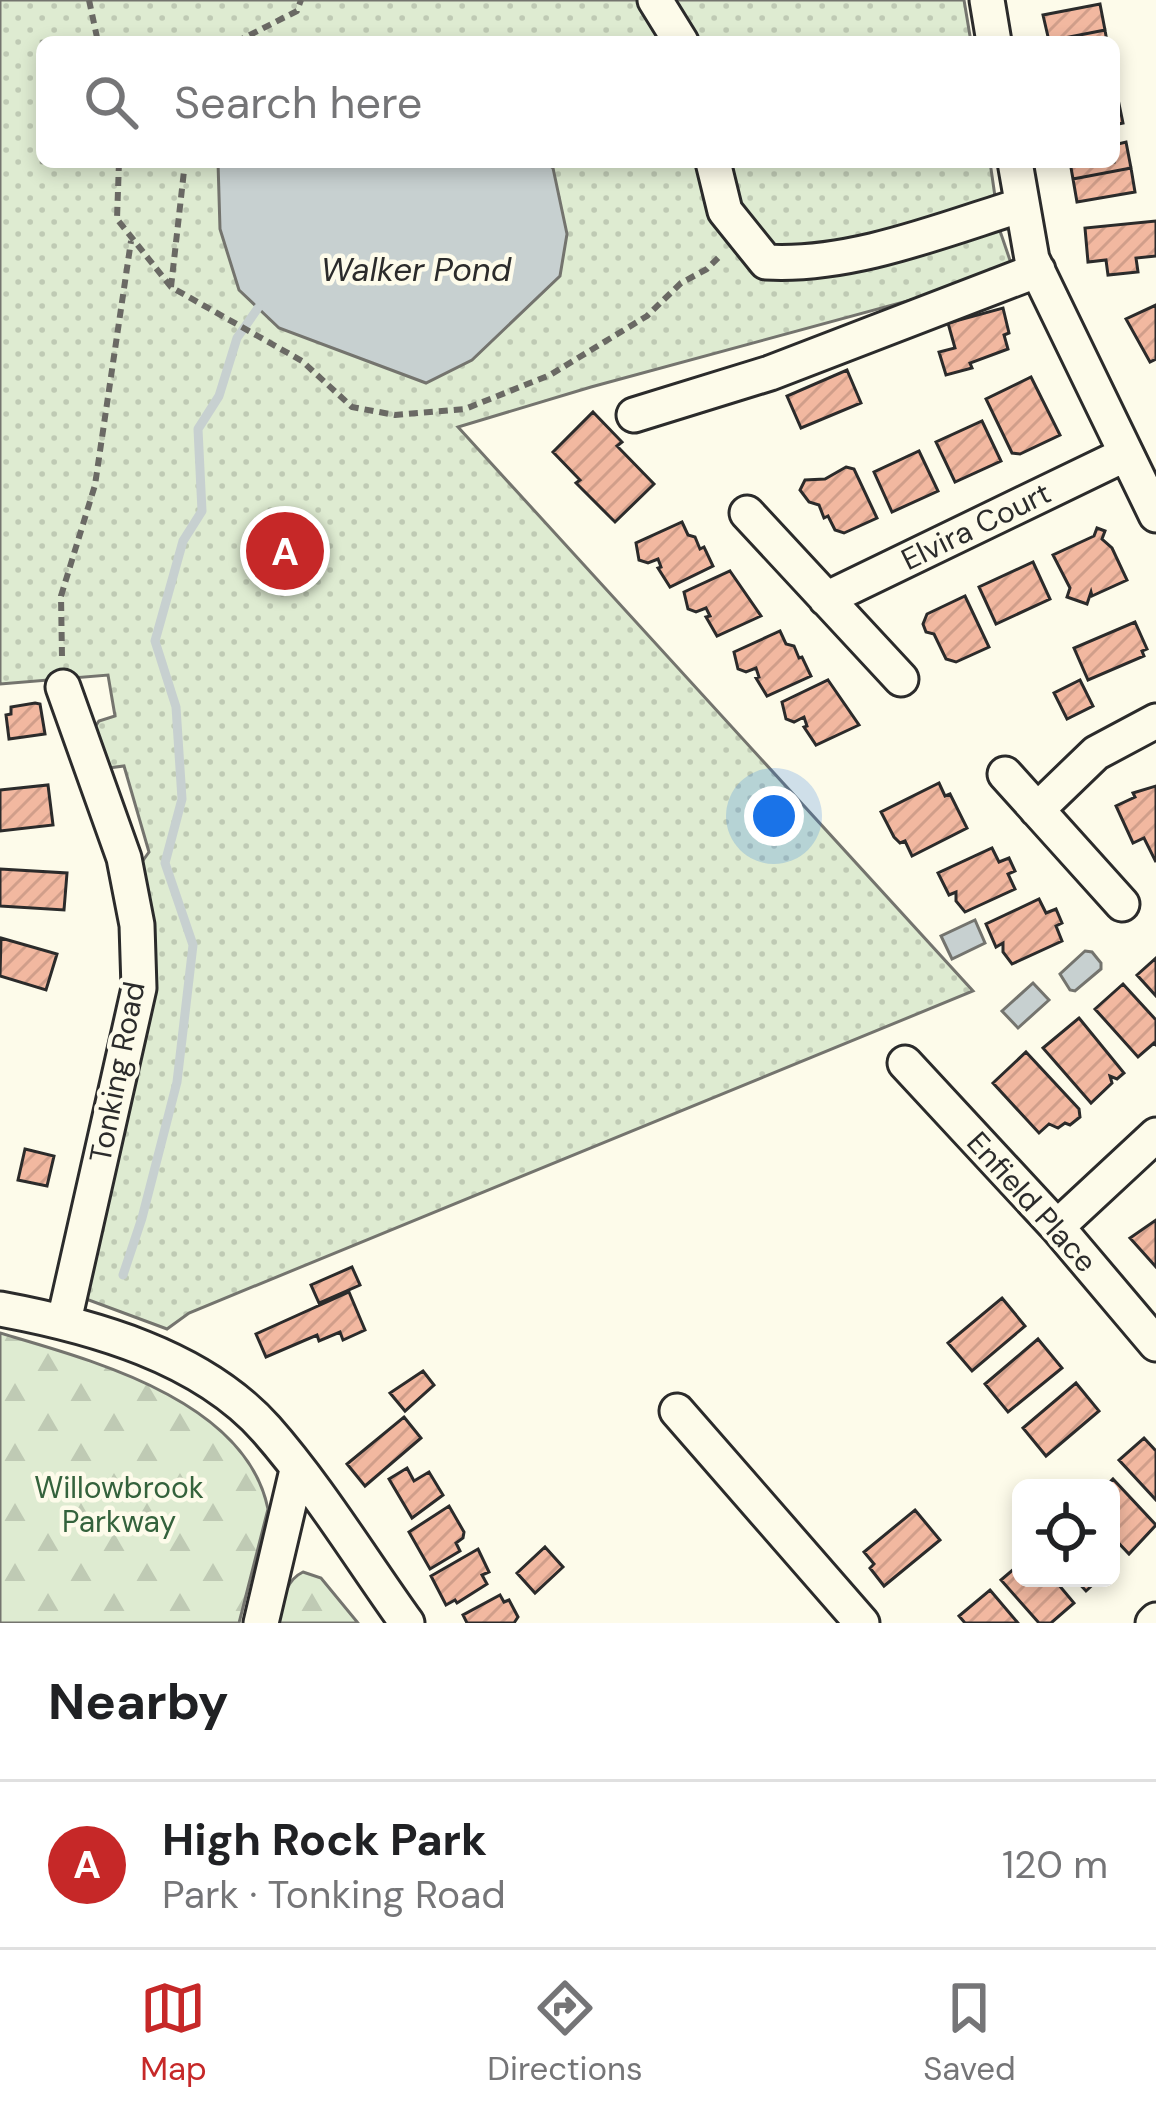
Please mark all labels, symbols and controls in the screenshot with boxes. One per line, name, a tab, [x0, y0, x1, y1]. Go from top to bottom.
search box	[36, 36, 1120, 168]
icon: search	[78, 69, 144, 135]
text: Search here	[174, 73, 422, 132]
water label: Walker Pond	[321, 248, 512, 291]
street label: Elvira Court	[895, 473, 1057, 579]
pin: A	[246, 506, 324, 596]
your location	[744, 786, 804, 846]
street label: Tonking Road	[80, 978, 154, 1166]
street label: Enfield Place	[959, 1123, 1105, 1281]
park label: Willowbrook Parkway	[34, 1468, 204, 1541]
map controls	[1012, 1479, 1120, 1587]
button: locate	[1012, 1479, 1120, 1587]
text: Nearby	[48, 1668, 229, 1735]
text: High Rock Park	[162, 1810, 487, 1869]
text: A	[73, 1839, 101, 1890]
text: 120 m	[1002, 1839, 1108, 1890]
text: Park · Tonking Road	[162, 1869, 506, 1920]
tab: Map	[140, 1975, 207, 2090]
tab: Directions	[487, 1975, 643, 2090]
tab: Saved	[923, 1975, 1016, 2090]

